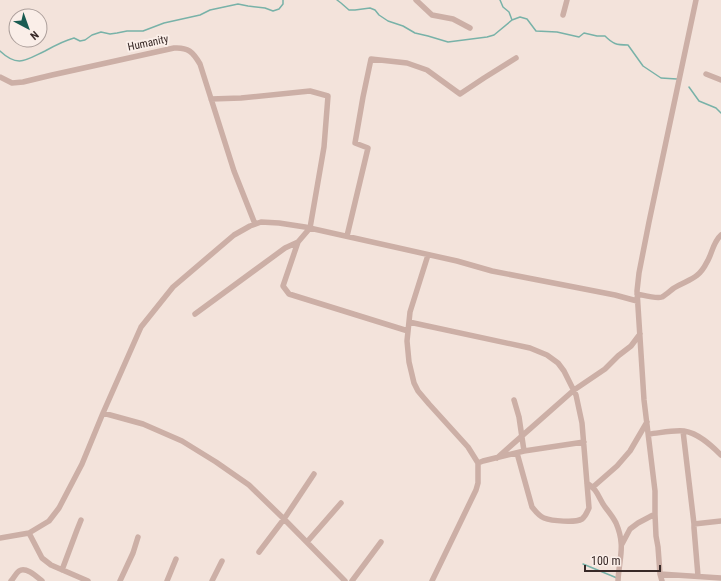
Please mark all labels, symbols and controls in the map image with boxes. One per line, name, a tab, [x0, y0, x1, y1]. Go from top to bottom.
north arrow	[8, 8, 48, 48]
text: N	[27, 28, 41, 42]
street label: Humanity	[126, 32, 170, 54]
scale bar	[585, 547, 660, 573]
text: 100 m	[591, 554, 621, 568]

